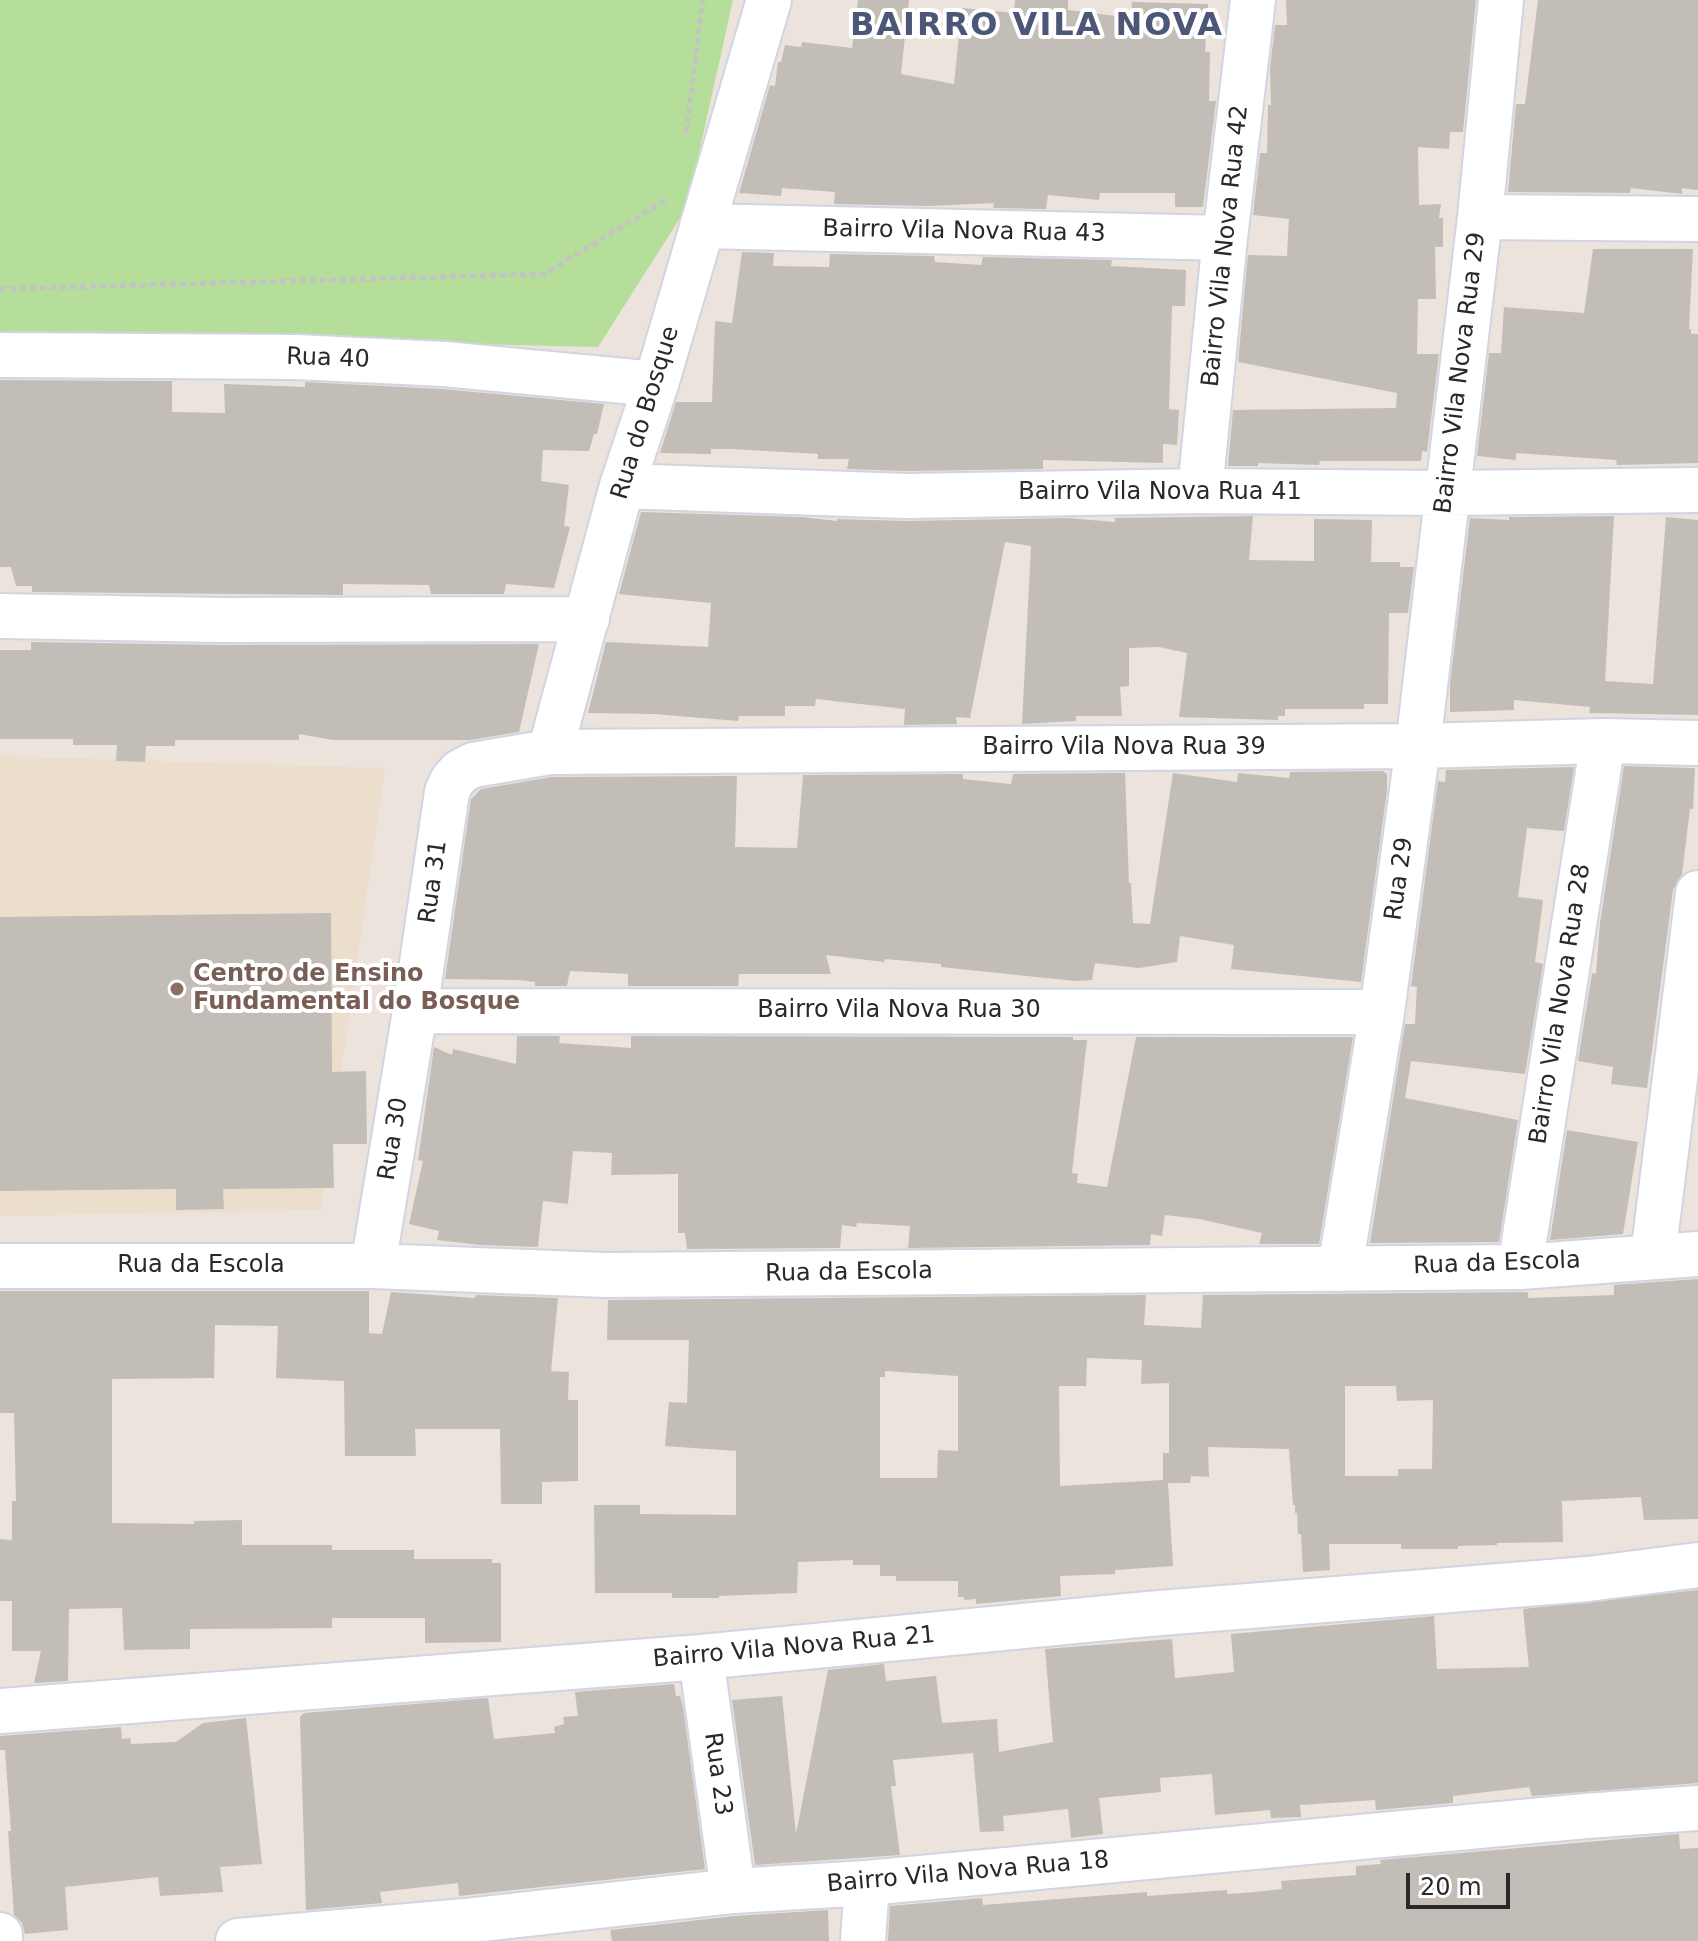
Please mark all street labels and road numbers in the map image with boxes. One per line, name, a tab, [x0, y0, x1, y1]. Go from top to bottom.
street label: Bairro Vila Nova Rua 42	[1197, 104, 1255, 388]
street label: Bairro Vila Nova Rua 43	[822, 215, 1106, 249]
street label: Bairro Vila Nova Rua 29	[1429, 231, 1493, 515]
street label: Rua do Bosque	[606, 323, 686, 503]
street label: Rua 40	[286, 343, 370, 375]
street label: Bairro Vila Nova Rua 41	[1018, 479, 1302, 507]
street label: Bairro Vila Nova Rua 39	[982, 734, 1266, 762]
street label: Rua 29	[1380, 836, 1420, 922]
street label: Rua 31	[414, 839, 454, 925]
street label: Bairro Vila Nova Rua 28	[1525, 862, 1597, 1146]
street label: Bairro Vila Nova Rua 30	[757, 997, 1041, 1025]
street label: Rua 30	[373, 1095, 415, 1183]
street label: Rua da Escola	[1413, 1247, 1581, 1281]
street label: Rua da Escola	[117, 1252, 285, 1280]
street label: Rua da Escola	[765, 1257, 933, 1289]
street label: Bairro Vila Nova Rua 21	[652, 1621, 936, 1675]
street label: Rua 23	[697, 1731, 737, 1817]
street label: Bairro Vila Nova Rua 18	[826, 1846, 1110, 1900]

